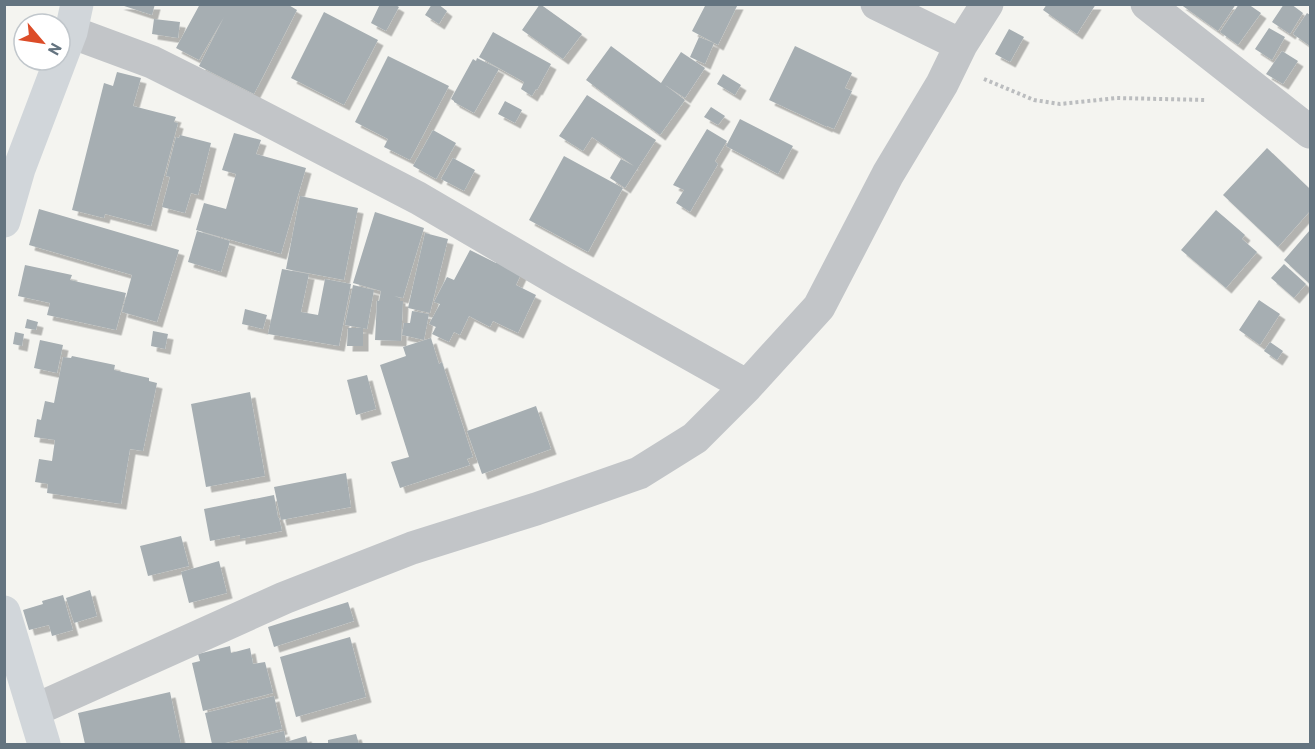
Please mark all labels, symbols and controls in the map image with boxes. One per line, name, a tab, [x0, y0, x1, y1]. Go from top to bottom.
north arrow	[12, 12, 72, 72]
text: N	[45, 40, 66, 59]

